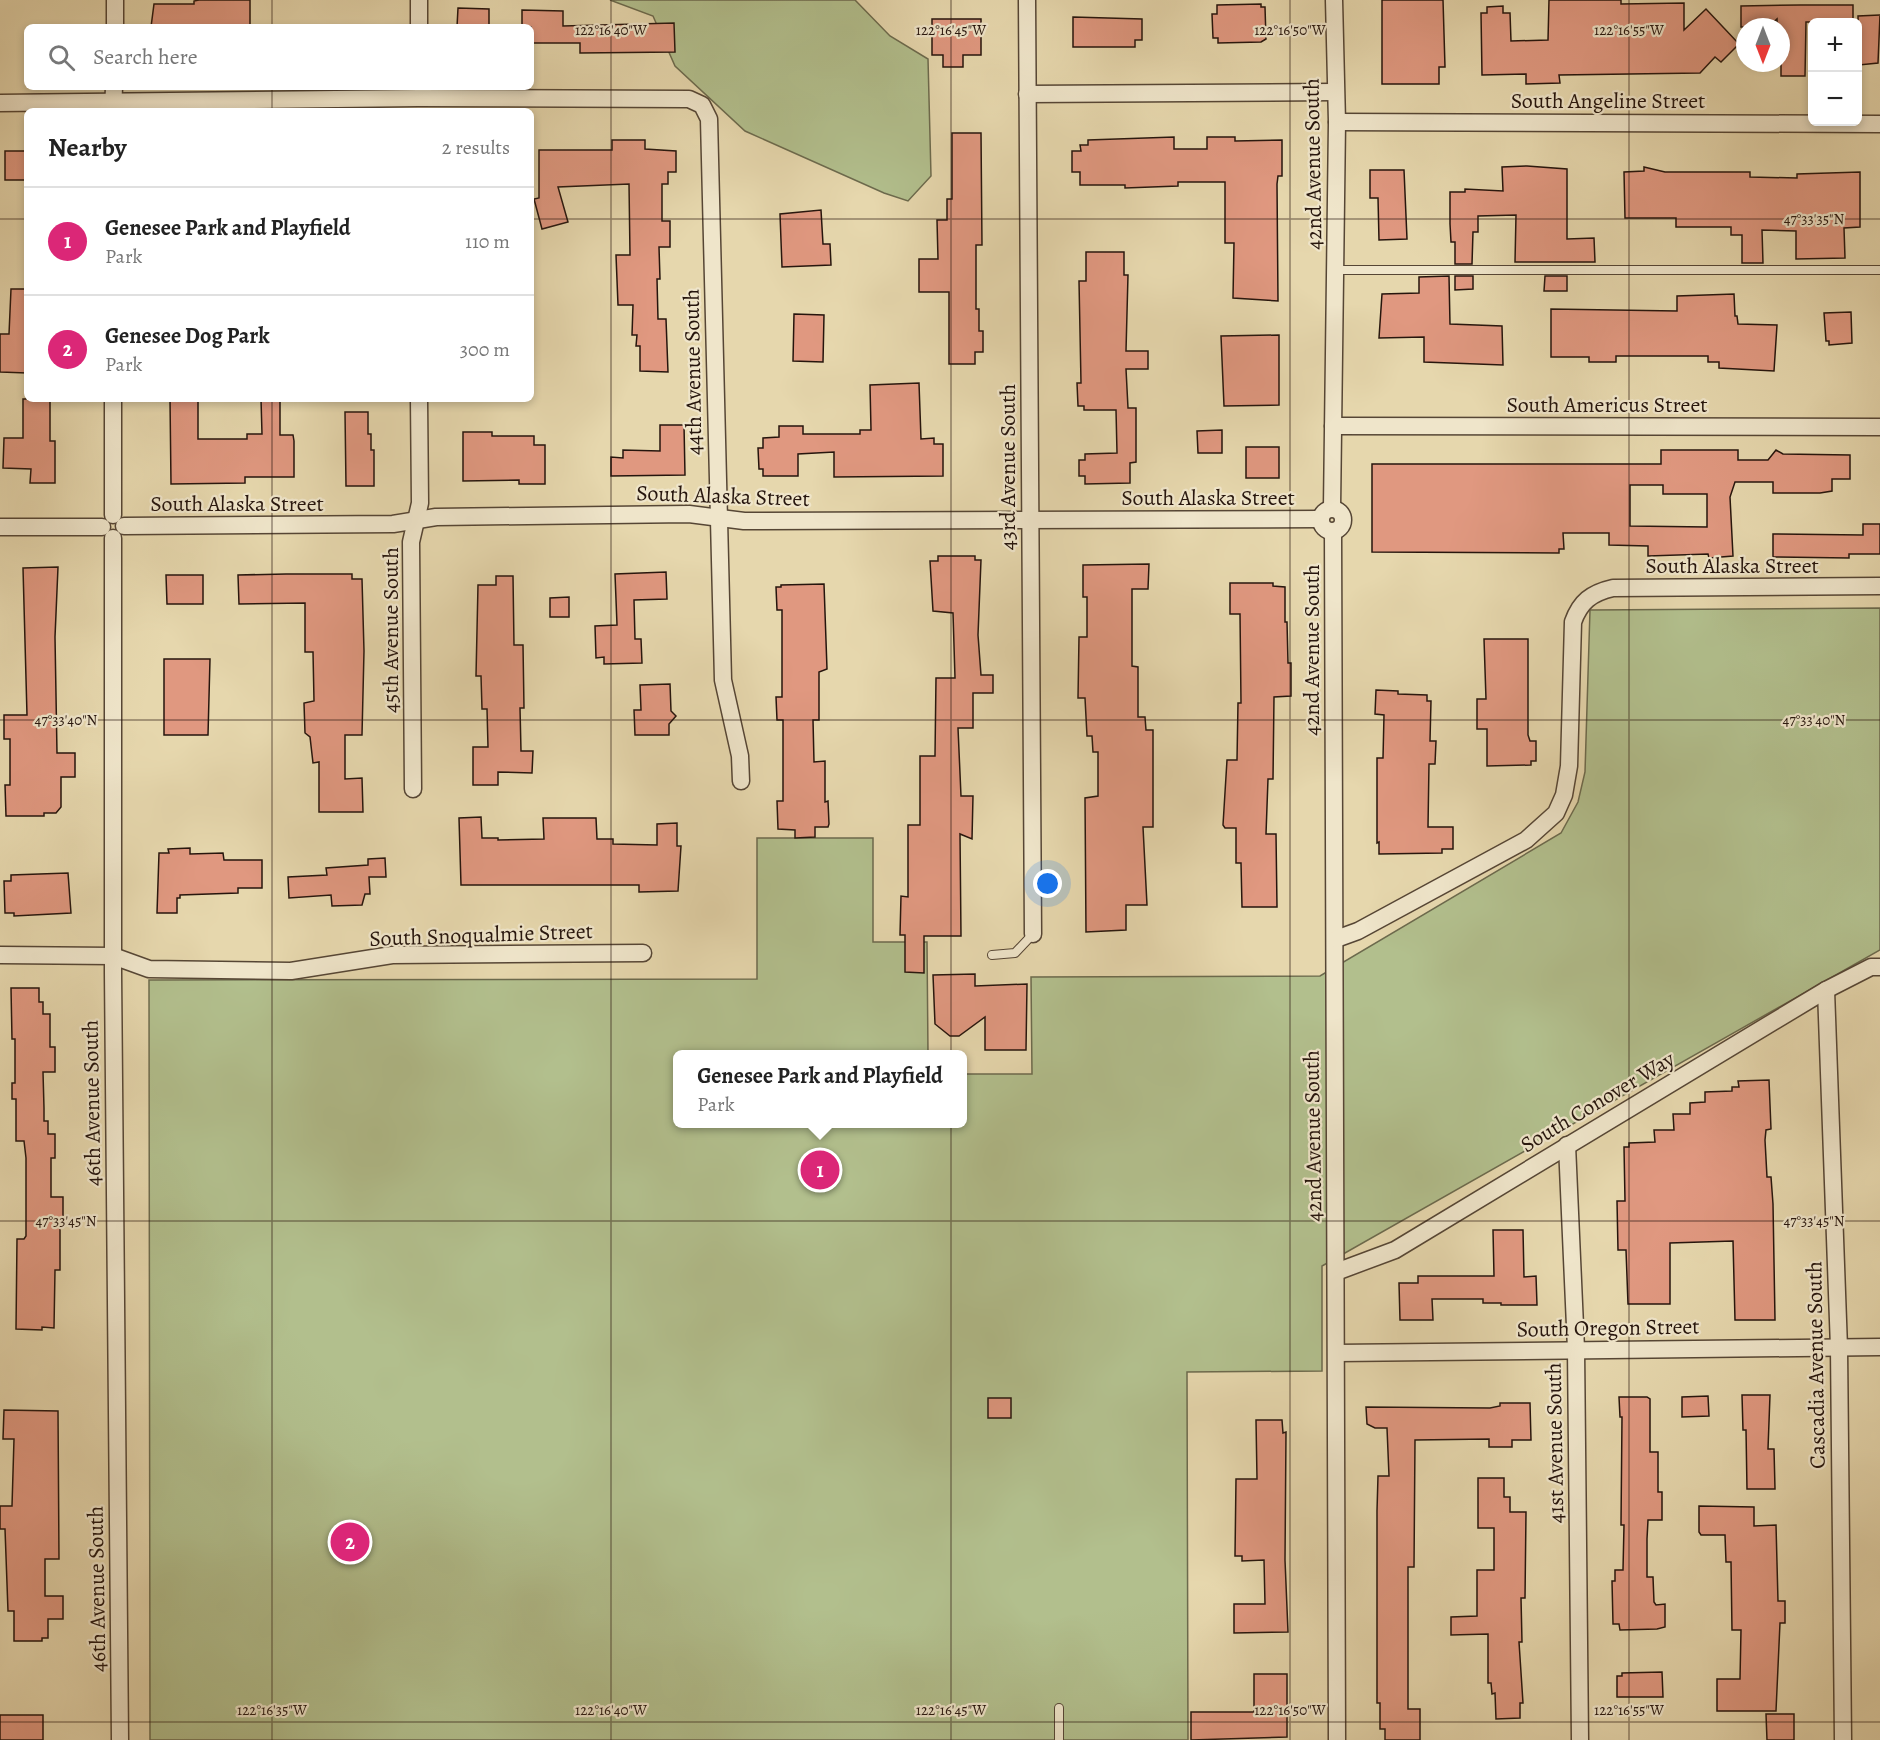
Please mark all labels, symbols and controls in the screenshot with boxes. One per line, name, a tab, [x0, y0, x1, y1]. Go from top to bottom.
north arrow	[1736, 18, 1790, 72]
map controls	[1808, 18, 1862, 126]
button: +	[1808, 18, 1862, 72]
text: 122°16'40"W	[575, 20, 647, 40]
text: 122°16'45"W	[916, 20, 986, 40]
text: 122°16'50"W	[1254, 20, 1326, 40]
text: 122°16'55"W	[1594, 20, 1664, 40]
search box	[24, 24, 534, 90]
icon: search	[45, 41, 78, 74]
text: Search here	[93, 42, 198, 72]
button: −	[1808, 72, 1862, 126]
street label: 42nd Avenue South	[1297, 78, 1329, 250]
street label: South Angeline Street	[1511, 86, 1705, 116]
text: Nearby	[48, 130, 127, 165]
text: 2 results	[442, 134, 510, 161]
text: 47°33'35"N	[1784, 209, 1845, 229]
text: Genesee Park and Playfield	[105, 213, 351, 243]
text: 1	[64, 228, 71, 255]
text: 110 m	[465, 228, 510, 255]
text: Park	[105, 243, 143, 270]
street label: 44th Avenue South	[677, 288, 709, 455]
text: Genesee Dog Park	[105, 321, 270, 351]
text: 2	[63, 336, 72, 363]
text: 300 m	[460, 336, 510, 363]
text: Park	[105, 351, 143, 378]
street label: 43rd Avenue South	[993, 384, 1023, 550]
street label: South Americus Street	[1506, 390, 1708, 420]
street label: South Alaska Street	[636, 478, 810, 514]
street label: South Alaska Street	[1121, 483, 1295, 513]
street label: South Alaska Street	[150, 489, 324, 519]
street label: 45th Avenue South	[376, 547, 406, 713]
street label: South Alaska Street	[1645, 551, 1819, 581]
street label: 42nd Avenue South	[1297, 564, 1327, 736]
text: 47°33'40"N	[35, 710, 98, 730]
text: 47°33'40"N	[1783, 710, 1846, 730]
your location	[1033, 869, 1062, 898]
street label: South Snoqualmie Street	[369, 916, 593, 954]
street label: 46th Avenue South	[76, 1019, 108, 1186]
street label: South Conover Way	[1515, 1044, 1680, 1160]
popup	[673, 1050, 967, 1128]
street label: 42nd Avenue South	[1297, 1050, 1329, 1222]
text: Genesee Park and Playfield	[697, 1061, 943, 1091]
text: Park	[697, 1091, 735, 1118]
pin: 1	[800, 1148, 840, 1192]
text: 47°33'45"N	[35, 1211, 97, 1231]
text: 47°33'45"N	[1783, 1211, 1845, 1231]
street label: Cascadia Avenue South	[1799, 1261, 1833, 1469]
street label: South Oregon Street	[1516, 1311, 1700, 1345]
street label: 41st Avenue South	[1539, 1362, 1571, 1524]
street label: 46th Avenue South	[81, 1505, 113, 1672]
pin: 2	[330, 1520, 370, 1564]
text: 122°16'35"W	[237, 1700, 307, 1720]
text: 122°16'40"W	[575, 1700, 647, 1720]
text: 122°16'45"W	[916, 1700, 986, 1720]
text: 122°16'50"W	[1254, 1700, 1326, 1720]
text: 122°16'55"W	[1594, 1700, 1664, 1720]

